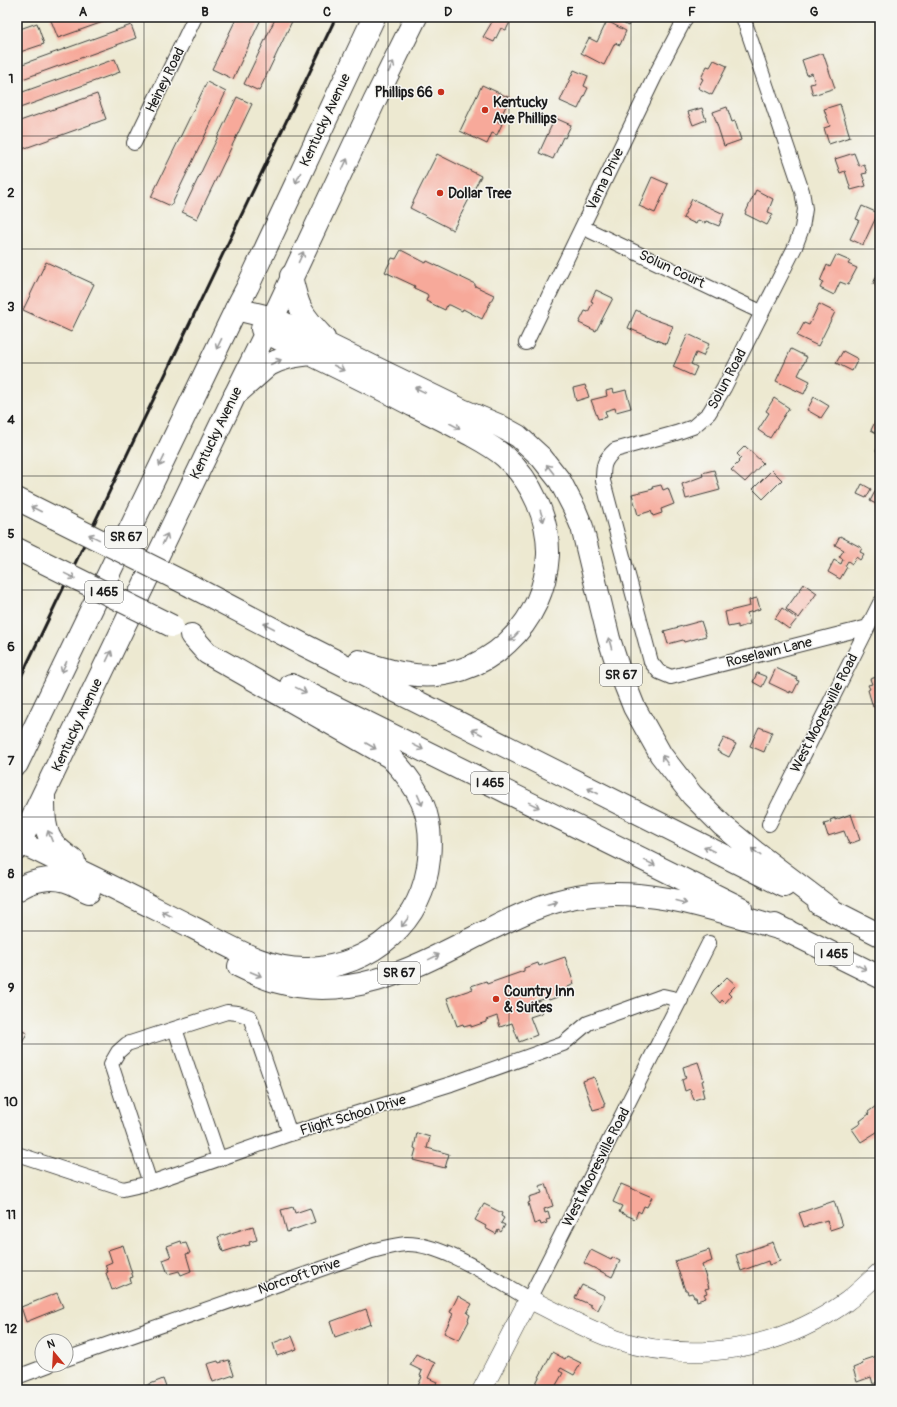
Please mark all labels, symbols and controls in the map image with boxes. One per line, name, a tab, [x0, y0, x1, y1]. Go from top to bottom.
text: A	[79, 4, 88, 20]
text: B	[201, 4, 209, 20]
text: C	[323, 4, 331, 20]
text: D	[444, 4, 452, 20]
text: E	[567, 4, 574, 20]
text: F	[688, 4, 696, 20]
text: G	[810, 4, 819, 20]
street label: Heiney Road	[142, 45, 188, 115]
one-way arrow	[388, 61, 395, 73]
text: 1	[8, 71, 14, 87]
street label: Kentucky Avenue	[296, 71, 354, 169]
place label: Phillips 66	[375, 84, 433, 101]
marker: Phillips 66	[436, 87, 446, 97]
place label: Kentucky Ave Phillips	[493, 94, 557, 127]
marker: Kentucky Ave Phillips	[480, 105, 490, 115]
street label: Varna Drive	[583, 145, 627, 213]
one-way arrow	[342, 158, 349, 170]
one-way arrow	[294, 172, 301, 184]
text: 2	[7, 185, 15, 201]
place label: Dollar Tree	[448, 185, 512, 202]
marker: Dollar Tree	[435, 188, 445, 198]
street label: Solun Court	[636, 246, 708, 292]
one-way arrow	[298, 252, 305, 264]
text: 3	[7, 299, 15, 315]
one-way arrow	[215, 338, 222, 350]
street label: Solun Road	[704, 346, 750, 412]
one-way arrow	[269, 358, 281, 365]
one-way arrow	[332, 365, 344, 372]
street label: Kentucky Avenue	[186, 384, 246, 482]
one-way arrow	[415, 386, 427, 393]
text: 4	[7, 412, 15, 428]
one-way arrow	[448, 423, 460, 431]
one-way arrow	[158, 455, 165, 467]
one-way arrow	[546, 463, 555, 474]
one-way arrow	[31, 504, 43, 512]
one-way arrow	[539, 510, 546, 523]
text: 5	[7, 526, 15, 542]
road number: SR 67	[105, 526, 147, 548]
one-way arrow	[88, 533, 100, 541]
one-way arrow	[162, 534, 170, 546]
one-way arrow	[64, 573, 76, 580]
road number: I 465	[85, 581, 123, 603]
one-way arrow	[264, 622, 276, 629]
one-way arrow	[509, 632, 518, 642]
street label: Roselawn Lane	[724, 633, 814, 671]
one-way arrow	[606, 637, 613, 650]
text: 6	[7, 639, 15, 655]
one-way arrow	[106, 651, 113, 663]
street label: West Mooresville Road	[787, 651, 861, 775]
one-way arrow	[60, 661, 67, 673]
road number: SR 67	[600, 664, 642, 686]
street label: Kentucky Avenue	[48, 676, 106, 774]
one-way arrow	[295, 687, 307, 694]
one-way arrow	[471, 728, 483, 735]
one-way arrow	[365, 743, 377, 751]
one-way arrow	[411, 744, 423, 752]
text: 7	[8, 753, 15, 769]
one-way arrow	[661, 755, 669, 766]
road number: I 465	[471, 772, 509, 794]
one-way arrow	[587, 787, 599, 794]
one-way arrow	[417, 793, 425, 805]
one-way arrow	[528, 802, 540, 809]
one-way arrow	[45, 830, 53, 842]
one-way arrow	[703, 845, 715, 852]
one-way arrow	[750, 848, 761, 857]
one-way arrow	[644, 860, 656, 867]
text: 8	[8, 866, 15, 882]
one-way arrow	[674, 898, 687, 906]
one-way arrow	[546, 899, 559, 906]
one-way arrow	[161, 910, 173, 918]
one-way arrow	[400, 916, 409, 927]
road number: I 465	[815, 943, 853, 965]
one-way arrow	[428, 953, 440, 960]
road number: SR 67	[378, 962, 420, 984]
one-way arrow	[855, 964, 867, 972]
one-way arrow	[250, 971, 262, 978]
text: 9	[8, 980, 15, 996]
place label: Country Inn & Suites	[504, 983, 575, 1016]
marker: Country Inn & Suites	[491, 994, 501, 1004]
street label: Flight School Drive	[298, 1091, 408, 1139]
text: 10	[4, 1094, 18, 1110]
street label: West Mooresville Road	[559, 1105, 633, 1229]
text: 11	[6, 1207, 16, 1223]
street label: Norcroft Drive	[256, 1254, 342, 1298]
text: 12	[5, 1321, 17, 1337]
north arrow	[34, 1333, 74, 1373]
text: N	[46, 1336, 57, 1351]

